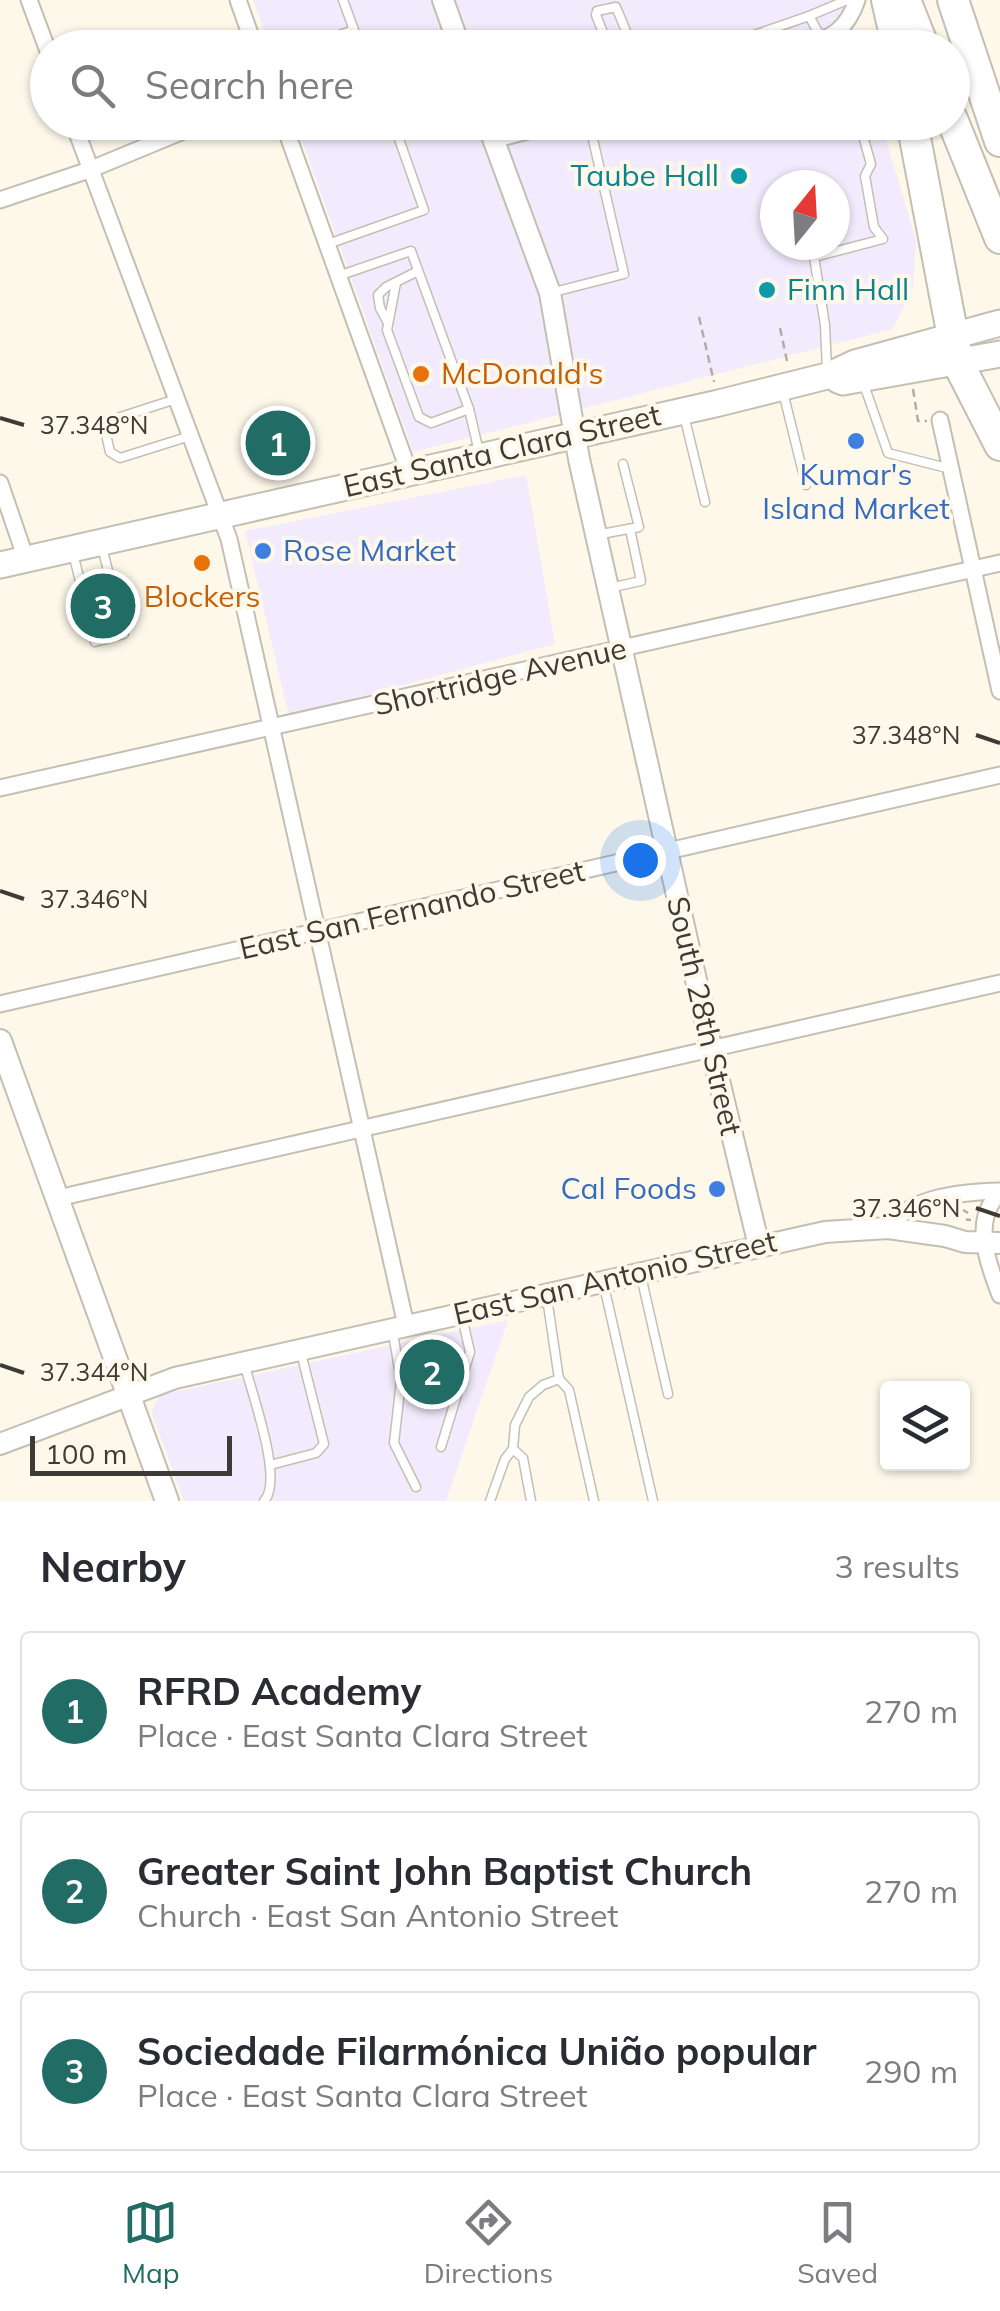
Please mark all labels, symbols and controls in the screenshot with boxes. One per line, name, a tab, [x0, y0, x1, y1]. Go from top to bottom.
search box	[30, 30, 970, 140]
icon: search	[65, 58, 120, 113]
text: Search here	[145, 61, 354, 109]
place label: Taube Hall	[570, 156, 719, 194]
marker: Taube Hall	[728, 165, 750, 187]
north arrow	[760, 170, 850, 260]
place label: Finn Hall	[787, 270, 909, 308]
marker: Finn Hall	[756, 279, 778, 301]
place label: McDonald's	[441, 354, 603, 392]
marker: McDonald's	[410, 363, 432, 385]
street label: East Santa Clara Street	[340, 395, 664, 505]
pin: 1	[246, 406, 310, 480]
text: 37.348°N	[40, 409, 148, 440]
marker: Kumar's Island Market	[845, 430, 867, 452]
place label: Kumar's Island Market	[762, 455, 950, 527]
place label: Rose Market	[283, 531, 456, 569]
marker: Rose Market	[252, 540, 274, 562]
marker: Blockers	[191, 552, 213, 574]
pin: 3	[70, 568, 136, 644]
place label: Blockers	[144, 577, 260, 615]
street label: Shortridge Avenue	[370, 628, 630, 724]
text: 37.348°N	[852, 719, 960, 750]
your location	[615, 835, 666, 886]
street label: East San Fernando Street	[235, 851, 588, 967]
text: 37.346°N	[40, 883, 148, 914]
street label: South 28th Street	[659, 893, 751, 1139]
place label: Cal Foods	[561, 1169, 697, 1207]
marker: Cal Foods	[706, 1178, 728, 1200]
text: 37.346°N	[852, 1192, 960, 1223]
street label: East San Antonio Street	[450, 1221, 780, 1333]
pin: 2	[400, 1334, 464, 1410]
text: 37.344°N	[40, 1356, 148, 1387]
map controls	[880, 1381, 970, 1471]
button: layers	[880, 1381, 970, 1471]
scale bar	[30, 1431, 232, 1476]
text: 100 m	[45, 1436, 127, 1471]
text: Nearby	[40, 1540, 186, 1593]
text: 3 results	[835, 1546, 960, 1586]
text: RFRD Academy	[137, 1667, 421, 1715]
text: 1	[65, 1691, 84, 1731]
text: 270 m	[864, 1691, 958, 1731]
text: Place · East Santa Clara Street	[137, 1715, 588, 1755]
text: Greater Saint John Baptist Church	[137, 1847, 752, 1895]
text: 2	[65, 1871, 84, 1911]
text: 270 m	[864, 1871, 958, 1911]
text: Church · East San Antonio Street	[137, 1895, 619, 1935]
text: Sociedade Filarmónica União popular	[137, 2027, 816, 2075]
text: 3	[65, 2051, 84, 2091]
text: 290 m	[864, 2051, 958, 2091]
text: Place · East Santa Clara Street	[137, 2075, 588, 2115]
tab: Map	[122, 2195, 180, 2290]
tab: Directions	[424, 2195, 553, 2290]
tab: Saved	[797, 2195, 878, 2290]

